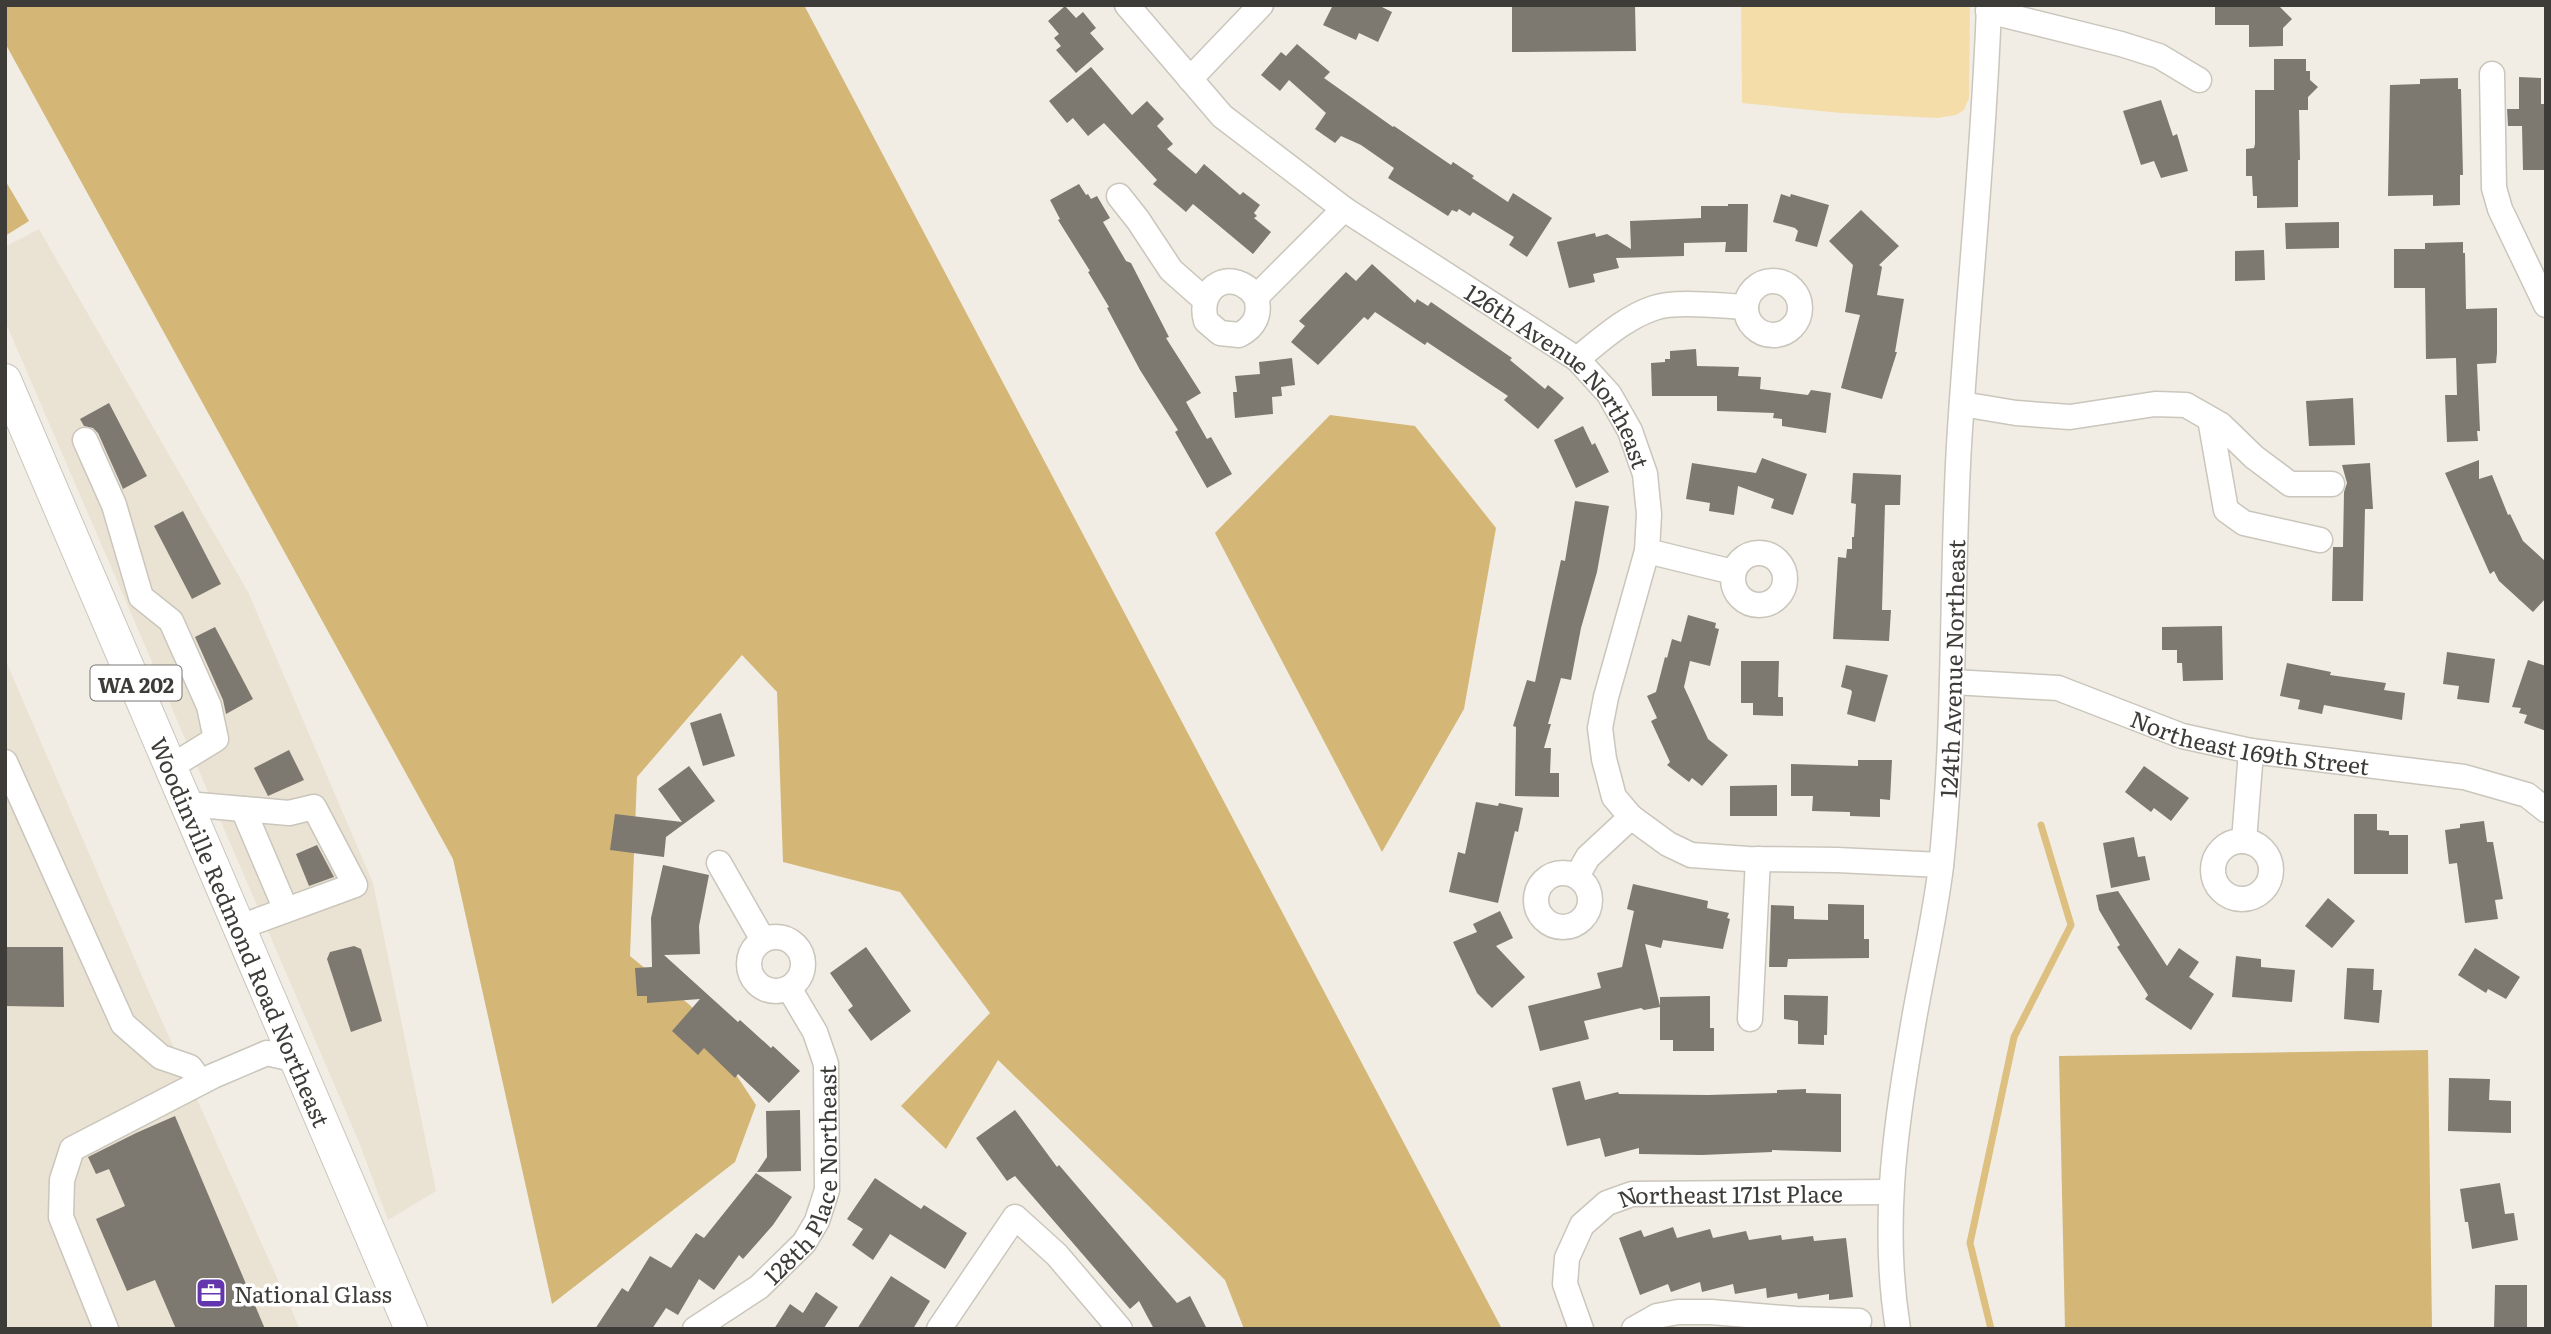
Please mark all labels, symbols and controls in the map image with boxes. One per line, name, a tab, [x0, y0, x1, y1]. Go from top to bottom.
street label: 126th Avenue Northeast	[1459, 275, 1659, 474]
street label: 124th Avenue Northeast	[1930, 538, 1972, 799]
road number: WA 202	[90, 666, 182, 700]
street label: Northeast 169th Street	[2126, 701, 2372, 782]
street label: Woodinville Redmond Road Northeast	[143, 731, 340, 1132]
street label: 128th Place Northeast	[755, 1064, 844, 1291]
street label: Northeast 171st Place	[1612, 1175, 1843, 1215]
office icon: National Glass	[194, 1276, 228, 1310]
place label: National Glass	[234, 1276, 392, 1310]

